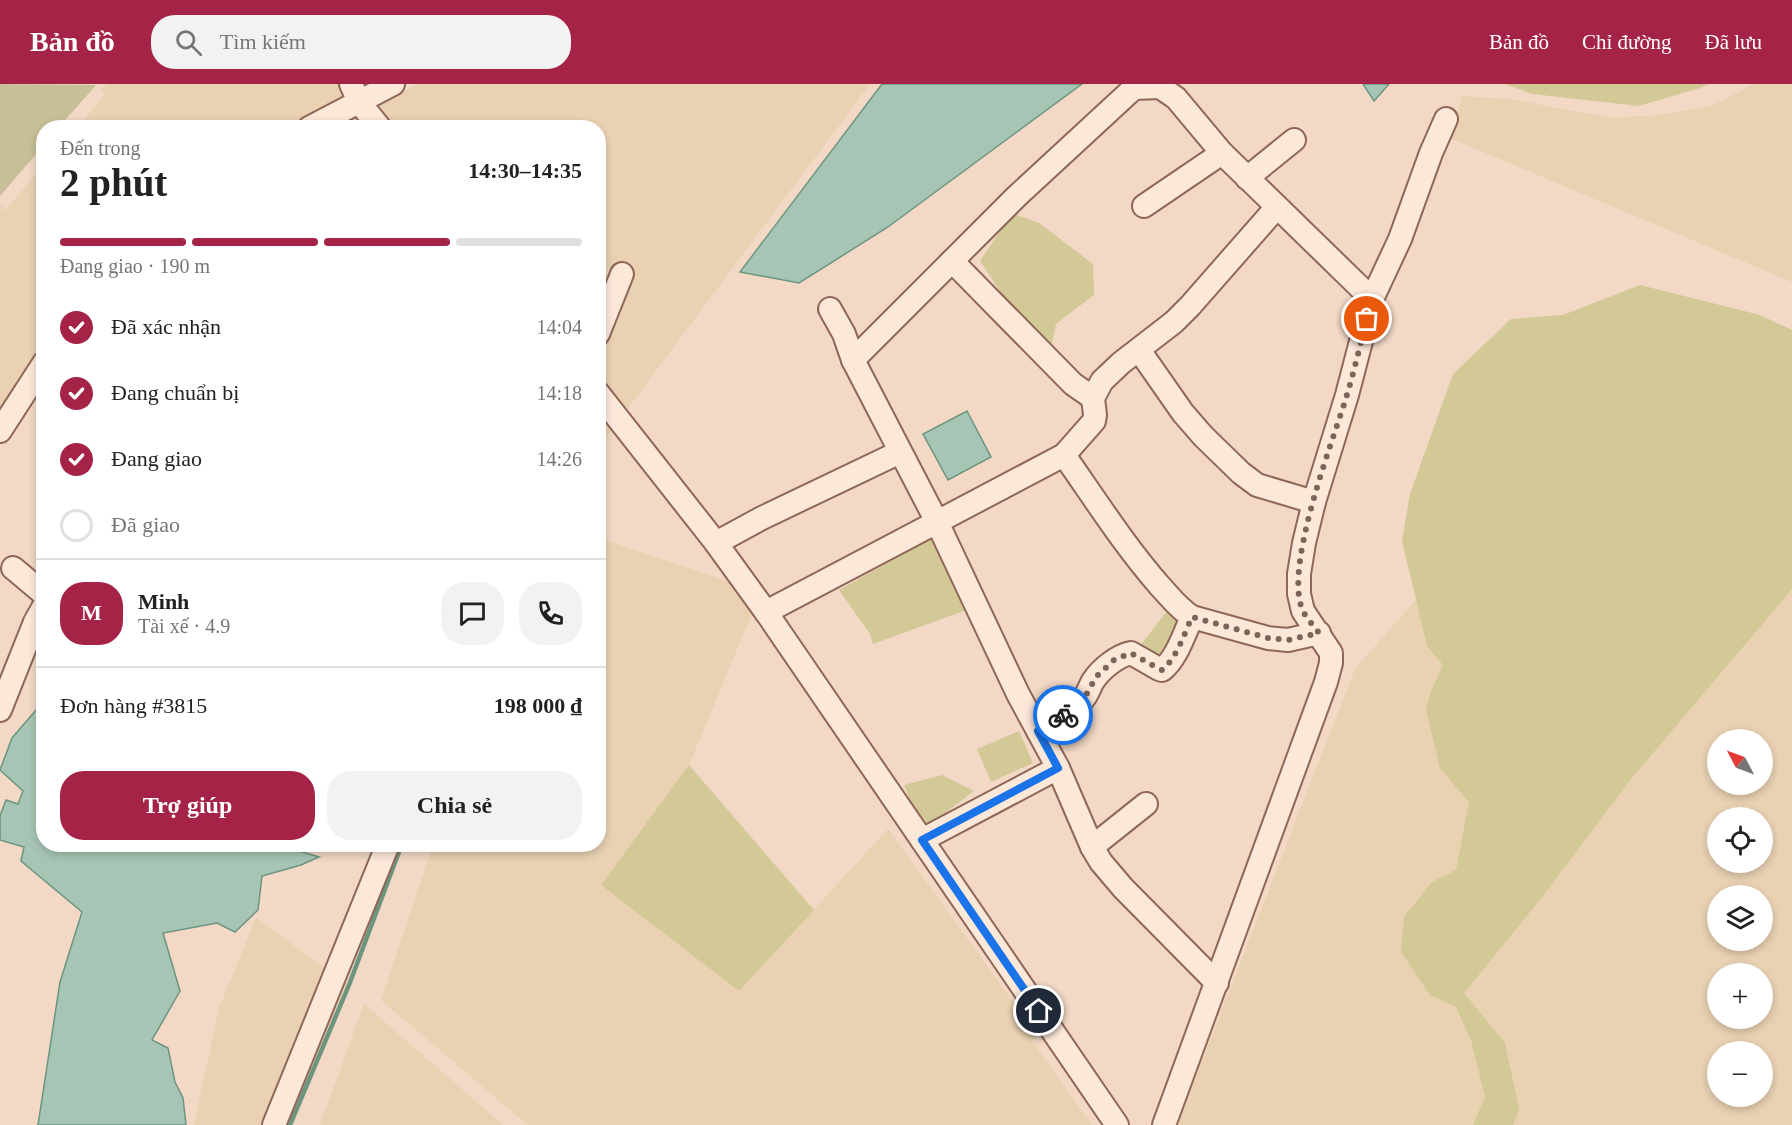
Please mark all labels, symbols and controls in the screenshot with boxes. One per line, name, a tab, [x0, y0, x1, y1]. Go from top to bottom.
search box	[151, 15, 571, 69]
text: Bản đồ	[30, 26, 115, 57]
icon: search	[172, 26, 205, 59]
text: Tìm kiếm	[220, 29, 306, 54]
text: Bản đồ	[1489, 30, 1549, 54]
text: Chỉ đường	[1582, 30, 1672, 54]
text: Đã lưu	[1705, 30, 1762, 54]
text: Đến trong	[60, 137, 141, 159]
text: 14:30–14:35	[468, 158, 582, 183]
text: 2 phút	[60, 161, 167, 204]
text: Đang giao · 190 m	[60, 255, 210, 277]
pin	[1341, 293, 1392, 344]
icon: bag	[1350, 302, 1383, 335]
icon: check	[60, 311, 93, 344]
text: Đã xác nhận	[111, 314, 221, 339]
text: 14:04	[536, 316, 582, 338]
icon: check	[60, 377, 93, 410]
text: Đang chuẩn bị	[111, 380, 239, 405]
text: 14:18	[536, 382, 582, 404]
icon: check	[60, 443, 93, 476]
text: Đang giao	[111, 446, 202, 471]
text: 14:26	[536, 448, 582, 470]
text: Đã giao	[111, 512, 180, 537]
button: chat	[441, 582, 504, 645]
button: phone	[519, 582, 582, 645]
text: Minh	[138, 589, 189, 614]
text: M	[81, 600, 102, 625]
text: Tài xế · 4.9	[138, 615, 230, 637]
courier	[1033, 685, 1093, 745]
text: Đơn hàng #3815	[60, 693, 207, 718]
text: 198 000 ₫	[494, 693, 582, 718]
icon: bike	[1047, 699, 1080, 732]
north arrow	[1707, 729, 1773, 795]
map controls	[1707, 729, 1773, 1107]
button: Trợ giúp	[60, 771, 315, 840]
button: Chia sẻ	[327, 771, 582, 840]
button: locate	[1707, 807, 1773, 873]
button: layers	[1707, 885, 1773, 951]
button: +	[1707, 963, 1773, 1029]
pin	[1013, 985, 1064, 1036]
icon: home	[1022, 994, 1055, 1027]
button: −	[1707, 1041, 1773, 1107]

